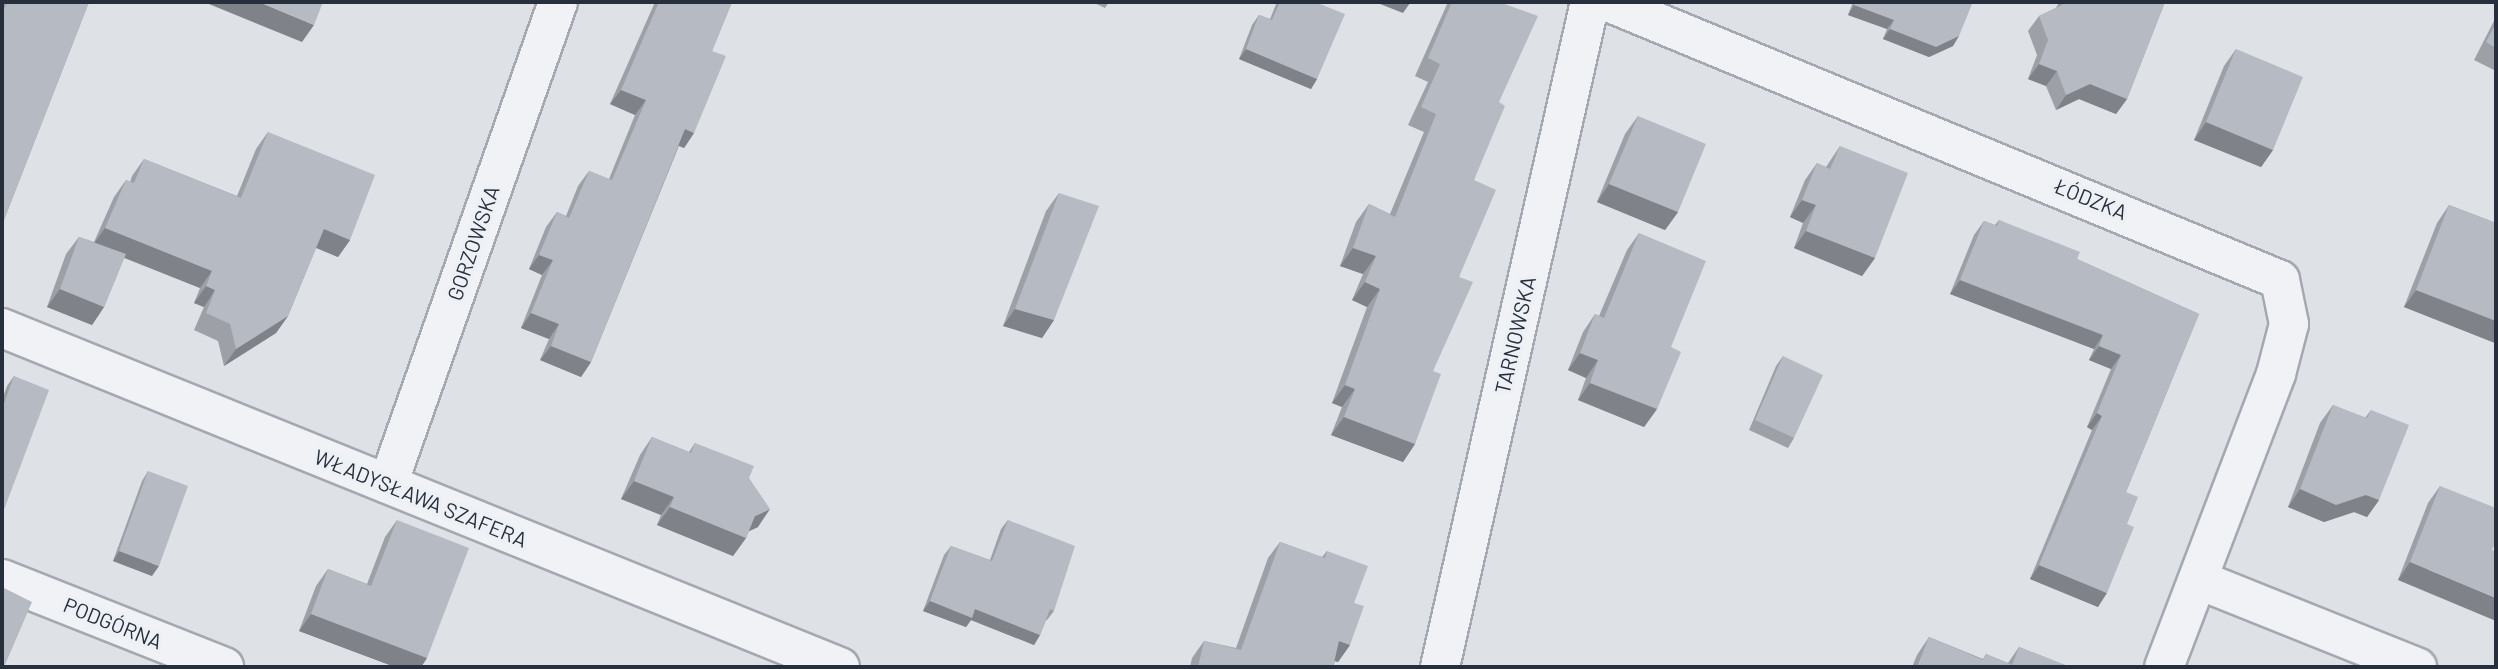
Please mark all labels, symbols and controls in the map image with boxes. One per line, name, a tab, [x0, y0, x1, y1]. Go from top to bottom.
street label: ŁÓDZKA	[2051, 173, 2131, 225]
street label: GORZOWSKA	[442, 182, 504, 304]
street label: TARNOWSKA	[1489, 274, 1541, 396]
street label: WŁADYSŁAWA SZAFERA	[311, 444, 531, 552]
street label: PODGÓRNA	[60, 592, 166, 654]

